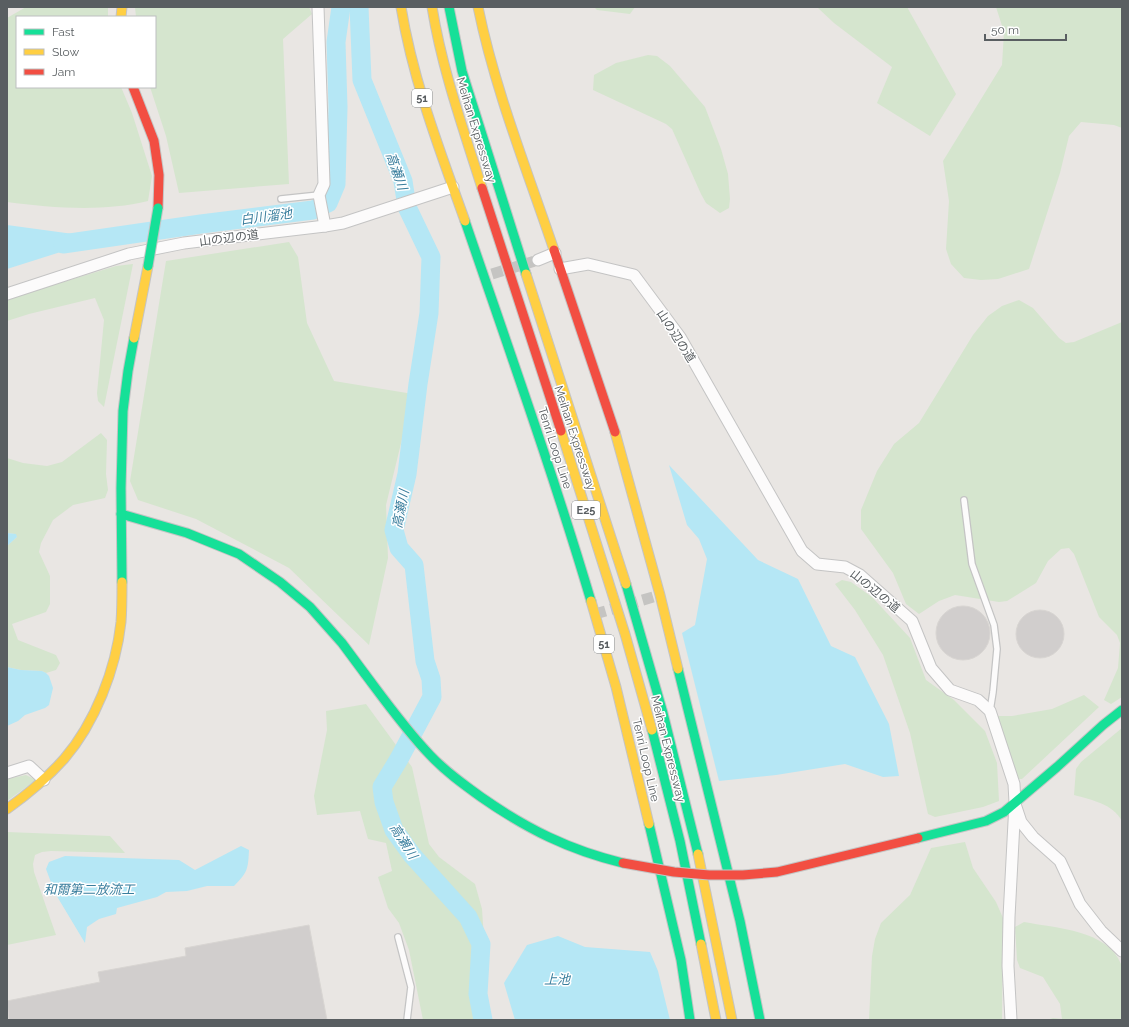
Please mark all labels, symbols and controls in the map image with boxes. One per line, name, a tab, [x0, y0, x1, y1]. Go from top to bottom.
legend	[16, 16, 156, 88]
scale bar	[985, 16, 1066, 42]
text: 50 m	[991, 23, 1019, 37]
text: Fast	[52, 25, 75, 39]
text: Slow	[52, 45, 79, 59]
text: Jam	[52, 65, 75, 79]
street label: Meihan Expressway	[453, 76, 499, 185]
road number: 51	[412, 89, 432, 107]
water label: 高瀬川	[383, 150, 411, 194]
water label: 白川溜池	[239, 205, 295, 228]
street label: 山の辺の道	[198, 227, 260, 249]
street label: 山の辺の道	[654, 307, 698, 365]
street label: Meihan Expressway	[551, 384, 599, 493]
street label: Tenri Loop Line	[535, 405, 575, 491]
water label: 高瀬川	[389, 487, 412, 530]
road number: E25	[572, 501, 600, 519]
street label: 山の辺の道	[847, 567, 903, 615]
road number: 51	[594, 635, 614, 653]
street label: Meihan Expressway	[648, 694, 688, 804]
street label: Tenri Loop Line	[630, 717, 662, 803]
water label: 高瀬川	[387, 821, 422, 863]
water label: 和爾第二放流工	[43, 882, 136, 897]
water label: 上池	[544, 972, 572, 987]

